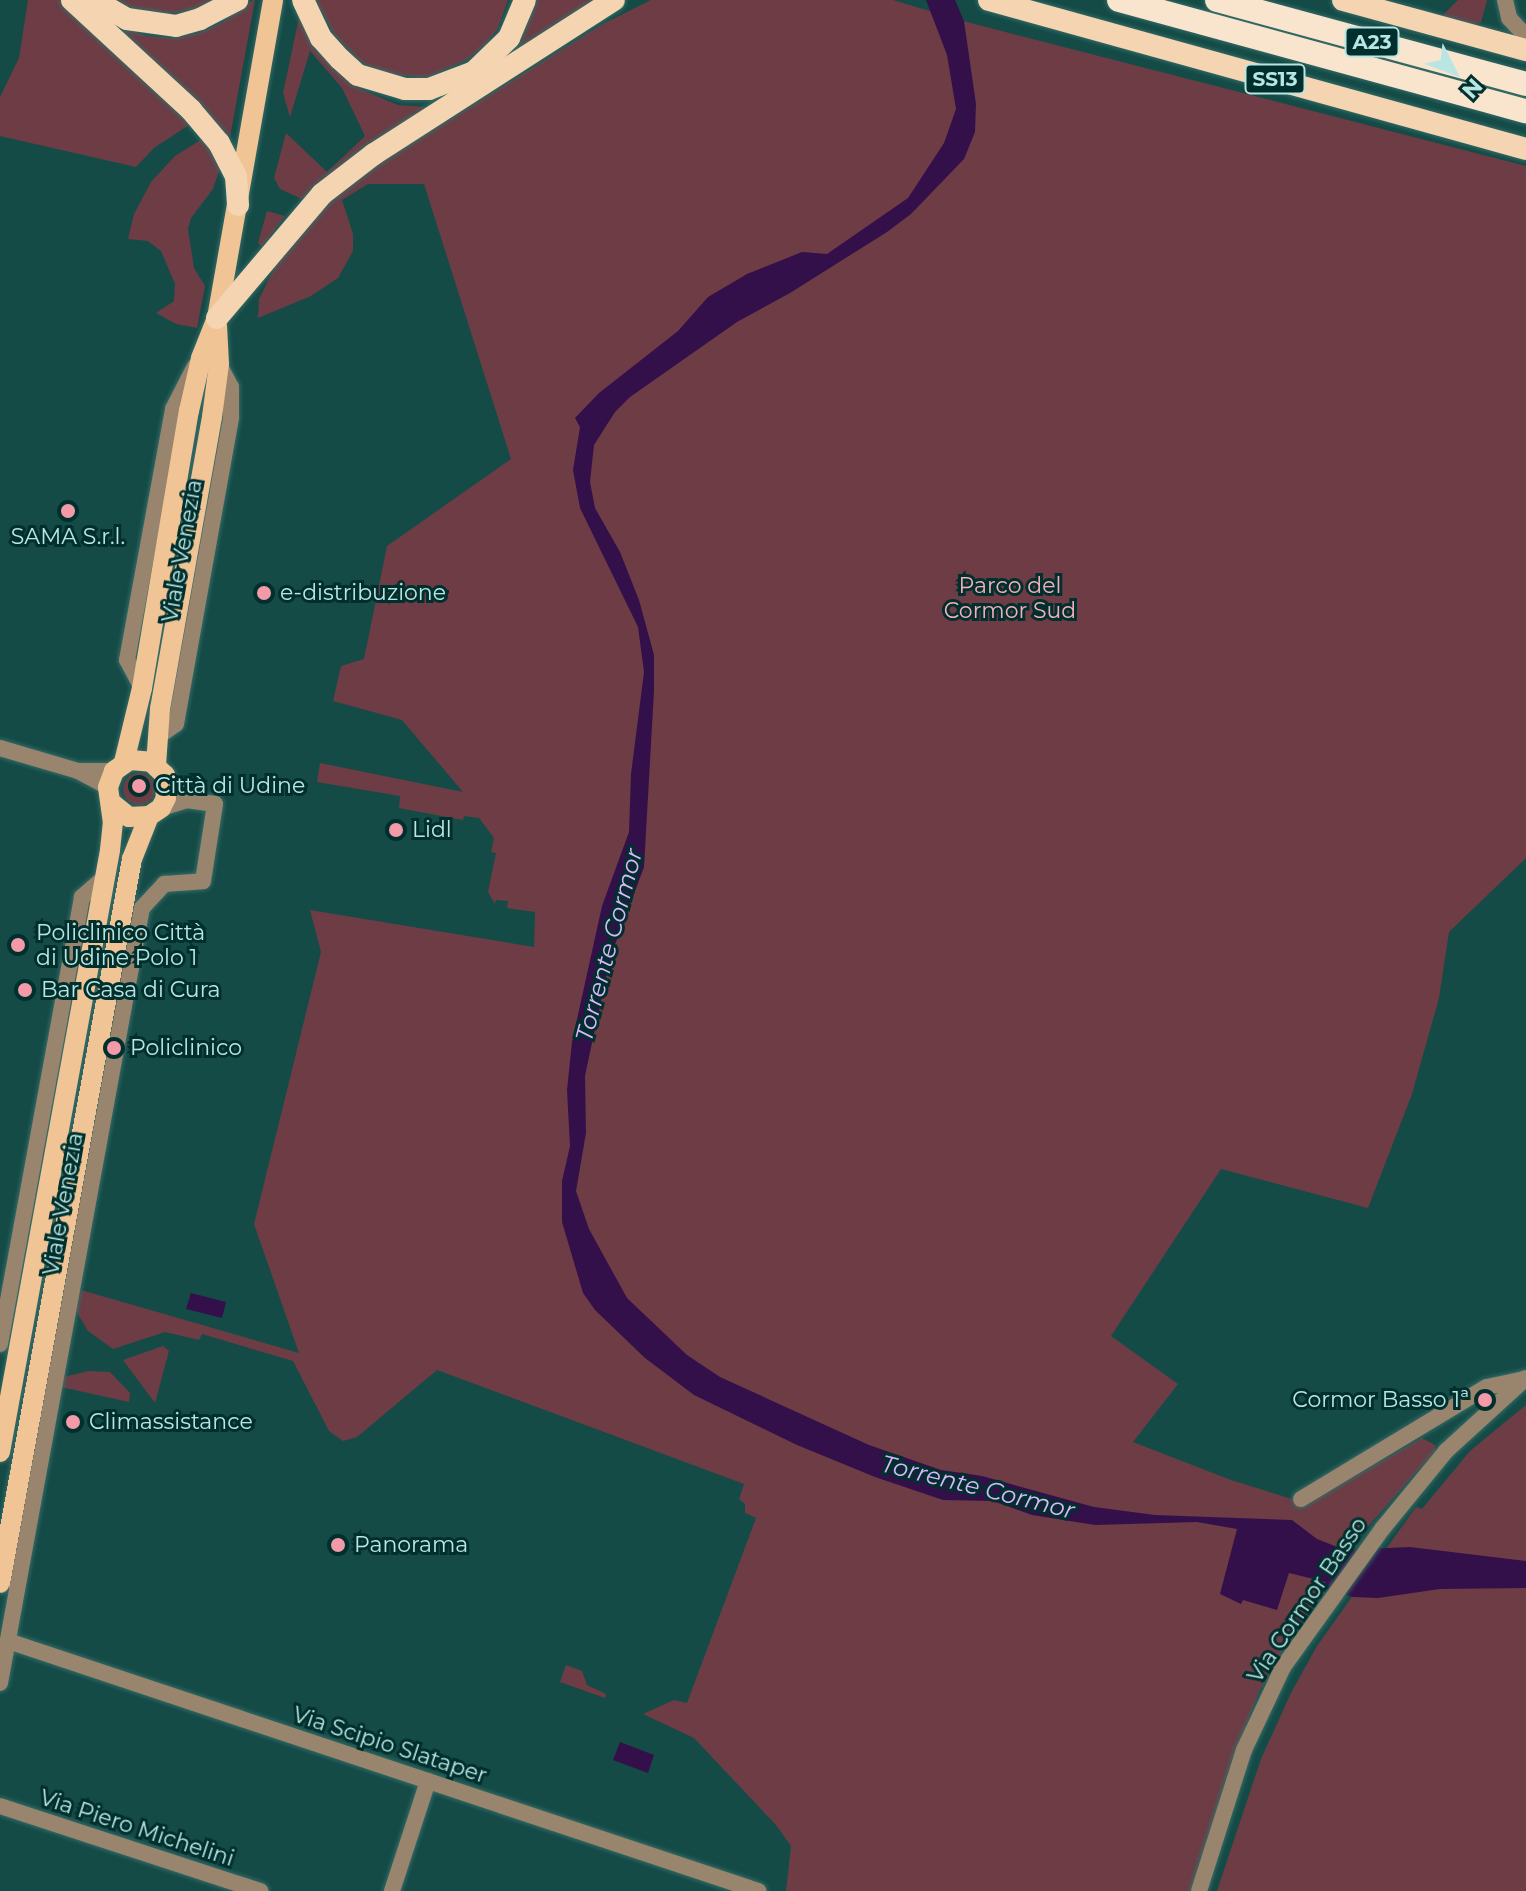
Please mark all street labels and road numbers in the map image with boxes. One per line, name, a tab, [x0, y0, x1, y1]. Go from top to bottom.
road number: A23	[1344, 26, 1400, 58]
road number: SS13	[1243, 63, 1307, 95]
street label: Viale Venezia	[156, 478, 208, 624]
street label: Viale Venezia	[37, 1131, 89, 1277]
street label: Via Cormor Basso	[1242, 1512, 1372, 1688]
street label: Via Scipio Slataper	[290, 1701, 490, 1789]
street label: Via Piero Michelini	[37, 1784, 237, 1872]

